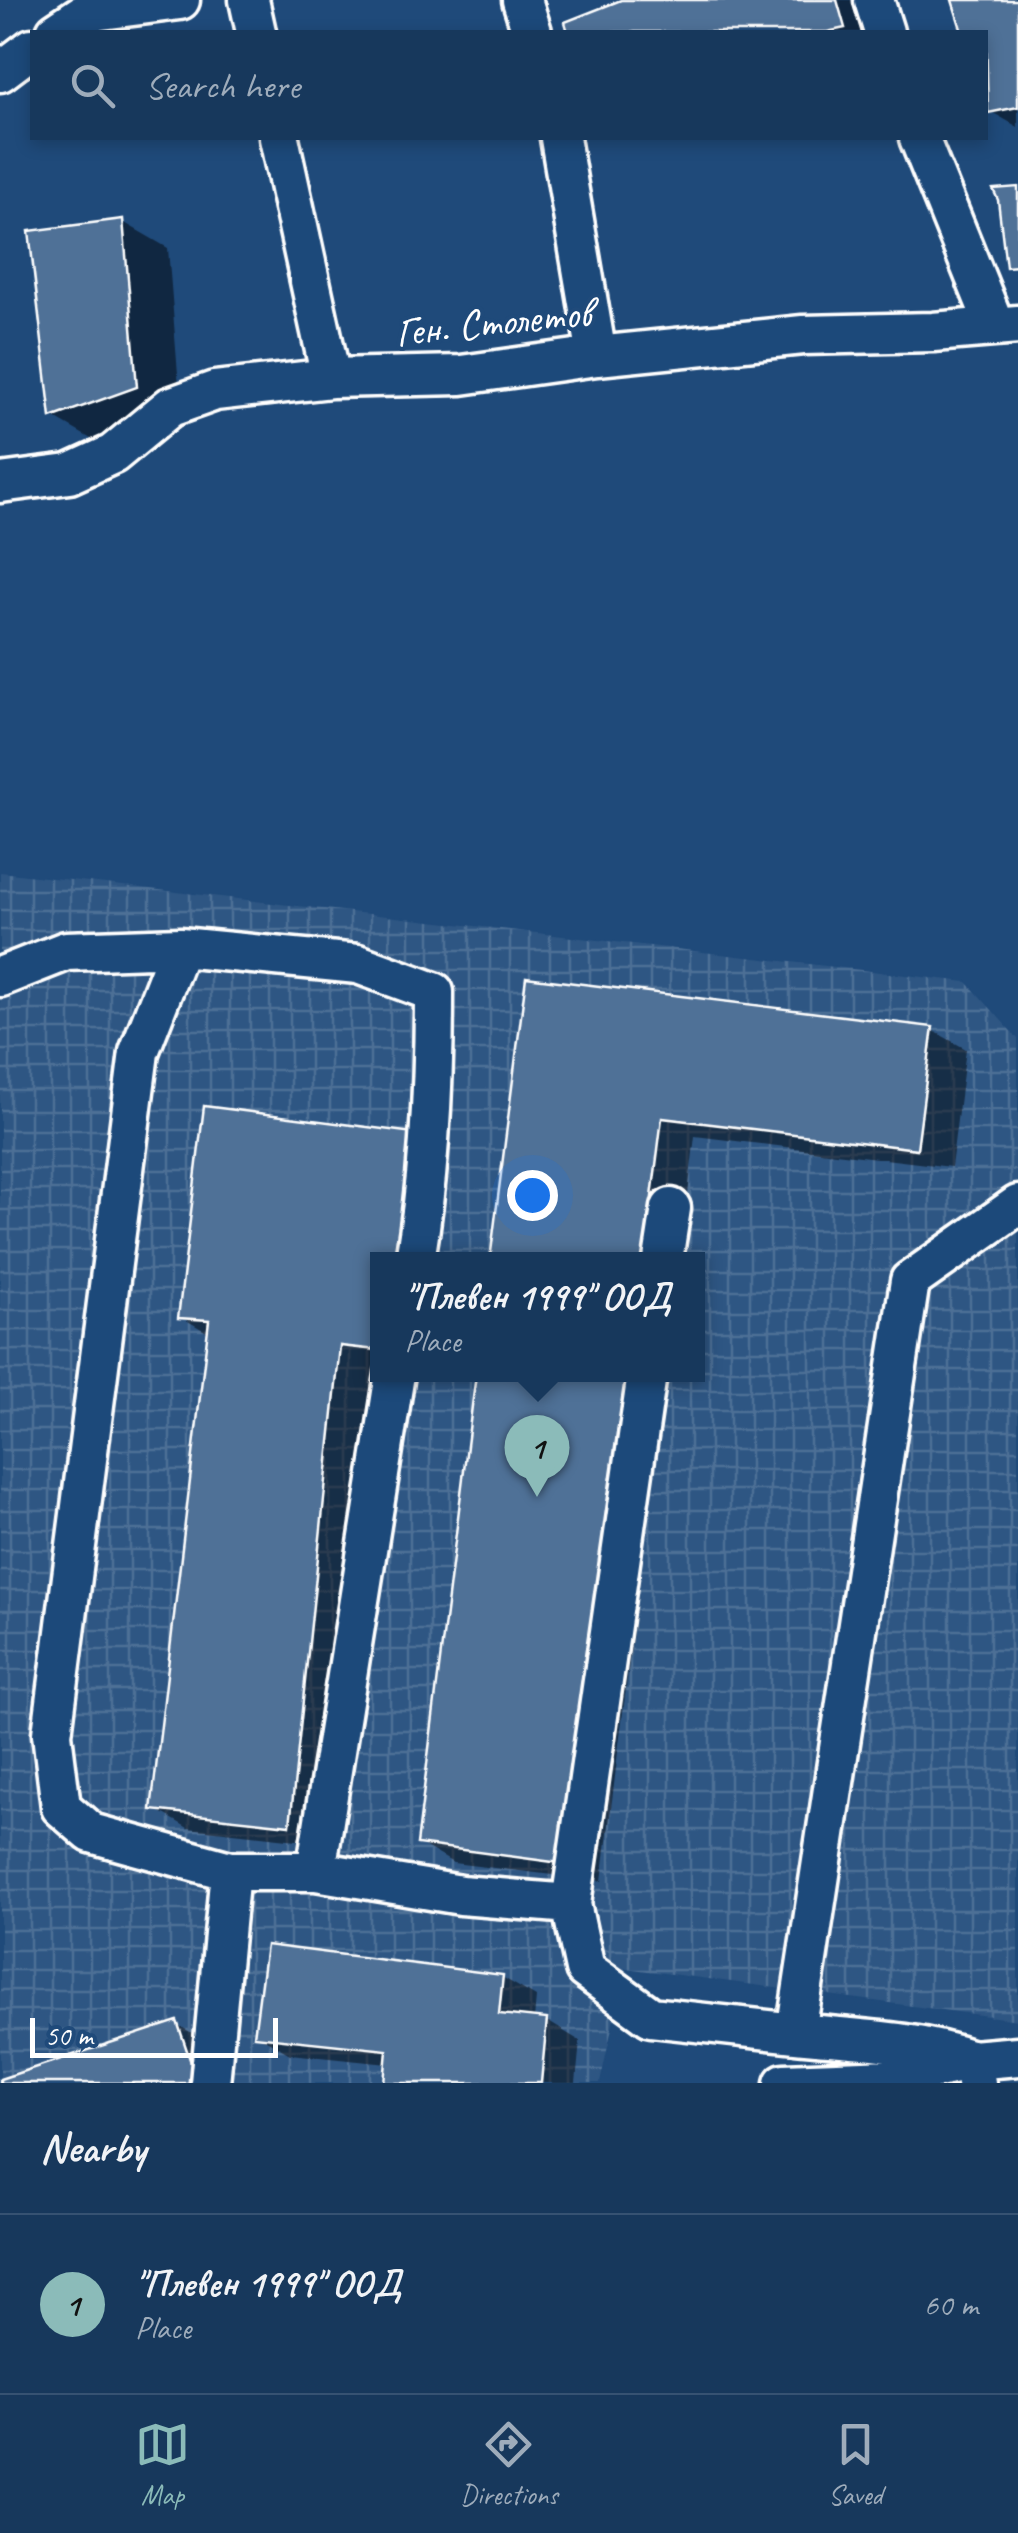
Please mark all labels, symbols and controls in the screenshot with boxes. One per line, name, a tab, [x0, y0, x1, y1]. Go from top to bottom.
search box	[30, 30, 988, 140]
icon: search	[65, 58, 120, 113]
text: Search here	[145, 62, 300, 109]
street label: Ген. Столетов	[393, 285, 604, 359]
your location	[507, 1170, 558, 1221]
popup	[370, 1252, 705, 1382]
text: "Плевен 1999" ООД	[405, 1273, 670, 1320]
text: Place	[405, 1320, 461, 1361]
pin: 1	[504, 1414, 570, 1497]
scale bar	[30, 2013, 278, 2058]
text: 50 m	[45, 2018, 93, 2053]
text: Nearby	[40, 2122, 146, 2175]
text: "Плевен 1999" ООД	[135, 2260, 401, 2307]
text: 1	[65, 2284, 80, 2325]
text: 60 m	[924, 2284, 978, 2325]
text: Place	[135, 2307, 191, 2348]
tab: Map	[135, 2417, 190, 2512]
tab: Directions	[460, 2417, 558, 2512]
tab: Saved	[828, 2417, 883, 2512]

